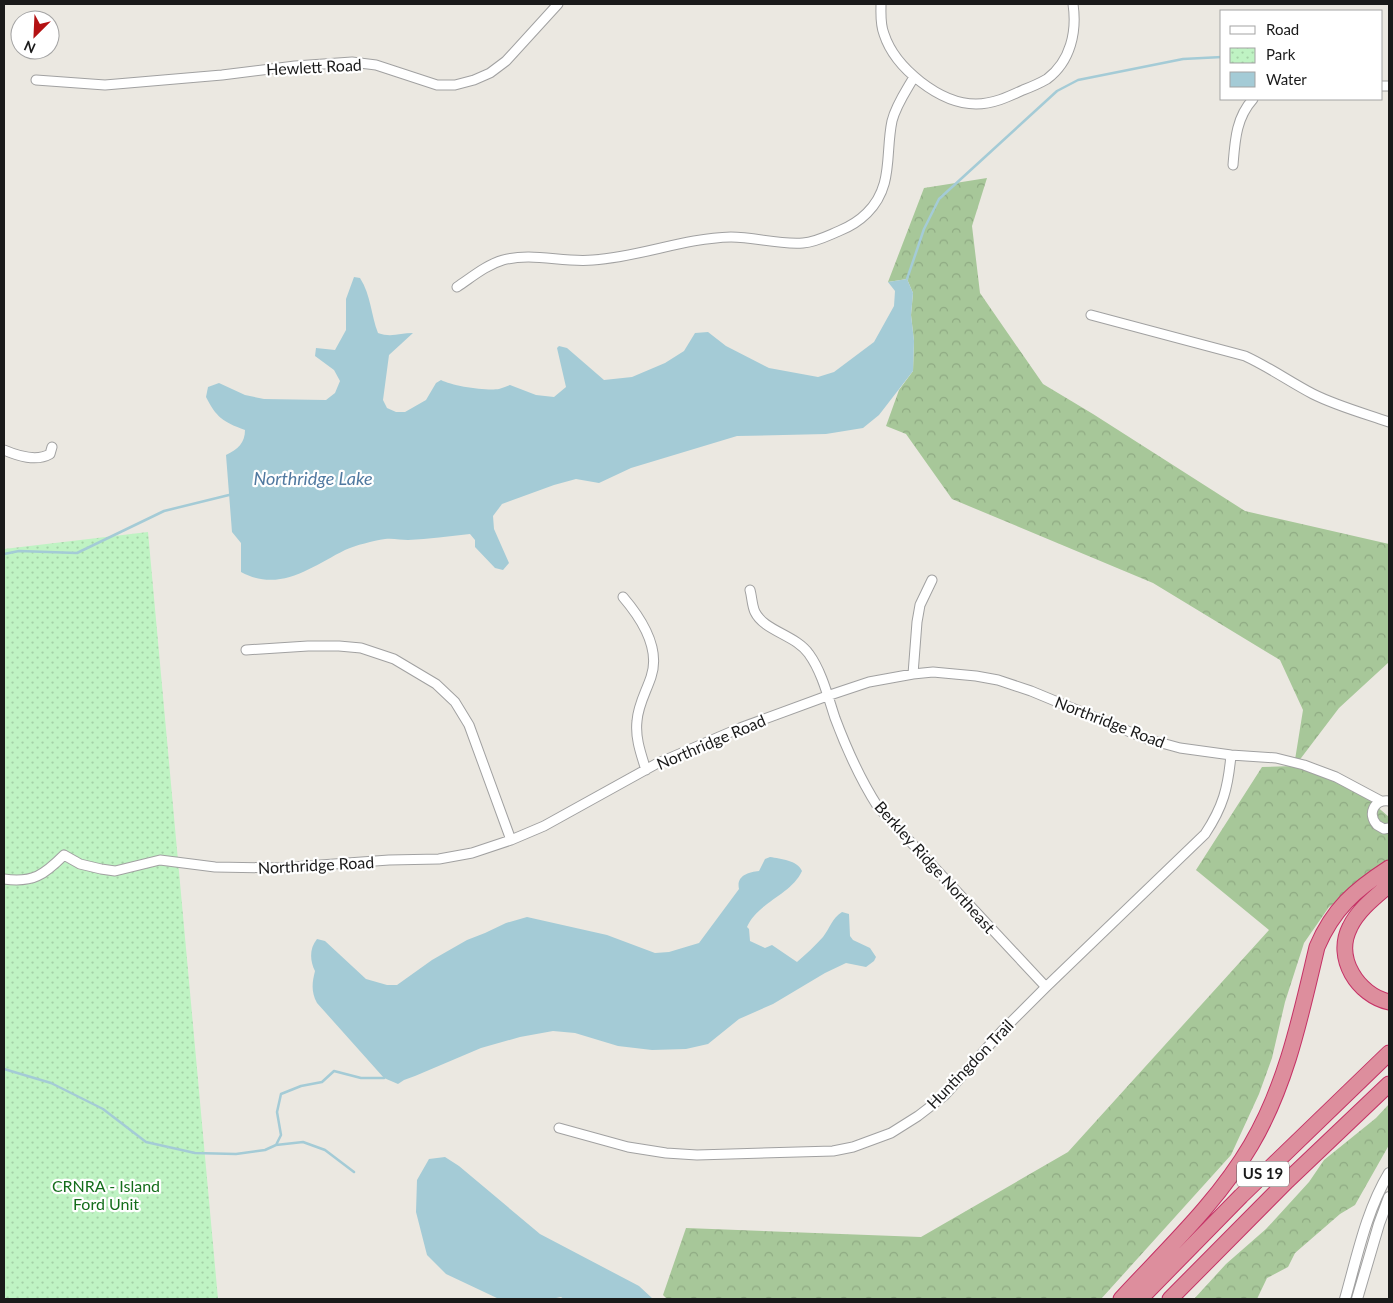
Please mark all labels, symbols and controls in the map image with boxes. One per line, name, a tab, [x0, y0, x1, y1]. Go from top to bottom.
north arrow	[10, 10, 60, 60]
legend	[1220, 10, 1383, 100]
text: Road	[1266, 20, 1299, 38]
text: N	[21, 37, 38, 57]
text: Park	[1266, 45, 1296, 63]
street label: Hewlett Road	[266, 55, 362, 78]
text: Water	[1266, 70, 1307, 88]
water label: Northridge Lake	[253, 467, 373, 489]
street label: Northridge Road	[1052, 692, 1168, 751]
street label: Northridge Road	[654, 710, 768, 773]
street label: Berkley Ridge Northeast	[871, 797, 1000, 937]
street label: Northridge Road	[257, 852, 375, 877]
street label: Huntingdon Trail	[922, 1015, 1017, 1112]
road number: US 19	[1237, 1162, 1289, 1186]
park label: CRNRA - Island Ford Unit	[52, 1176, 160, 1213]

